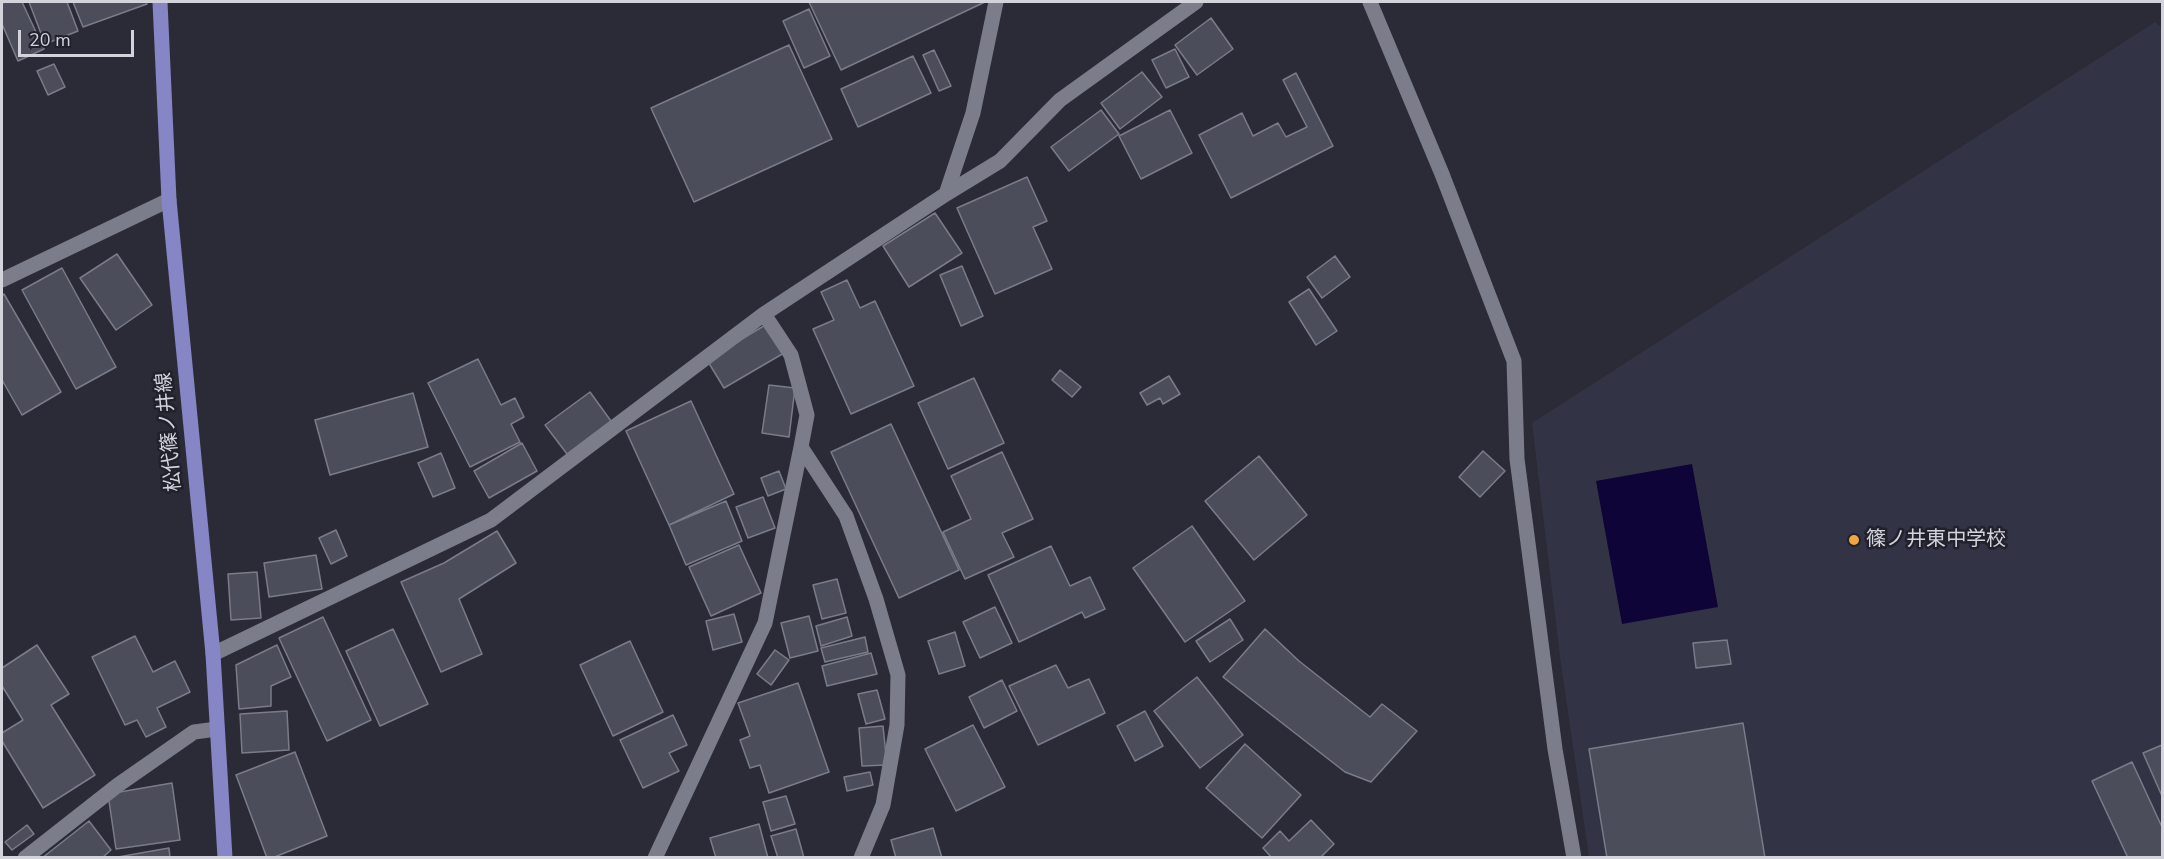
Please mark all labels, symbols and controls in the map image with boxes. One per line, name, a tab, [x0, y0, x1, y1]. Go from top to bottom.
scale bar	[21, 18, 136, 56]
text: 20 m	[29, 28, 71, 52]
street label: 松代篠ノ井線	[153, 371, 187, 493]
place label: 篠ノ井東中学校	[1866, 528, 2006, 552]
marker: 篠ノ井東中学校	[1847, 533, 1861, 547]

